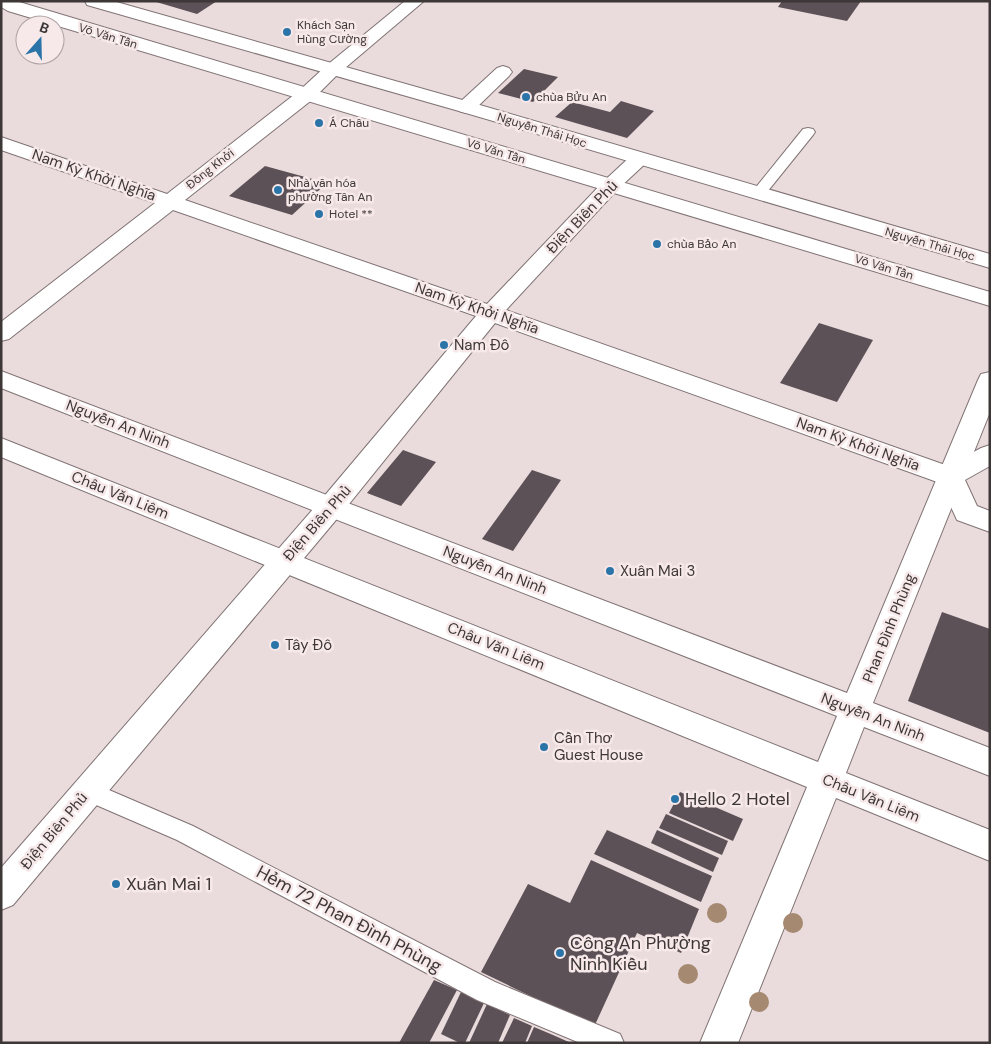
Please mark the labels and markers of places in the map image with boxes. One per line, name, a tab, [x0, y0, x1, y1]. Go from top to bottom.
place label: Khách Sạn Hùng Cường	[297, 17, 367, 47]
marker: Khách Sạn Hùng Cường	[281, 26, 293, 38]
place label: chùa Bửu An	[536, 89, 607, 105]
marker: chùa Bửu An	[520, 91, 532, 103]
place label: Á Châu	[329, 115, 369, 131]
marker: Á Châu	[313, 117, 325, 129]
place label: Nhà văn hóa phường Tân An	[288, 175, 373, 205]
marker: Nhà văn hóa phường Tân An	[272, 184, 284, 196]
place label: Hotel **	[329, 206, 373, 222]
marker: Hotel **	[313, 208, 325, 220]
place label: chùa Bảo An	[667, 236, 737, 252]
marker: chùa Bảo An	[651, 238, 663, 250]
place label: Nam Đô	[454, 335, 510, 355]
marker: Nam Đô	[438, 339, 450, 351]
place label: Xuân Mai 3	[620, 561, 695, 581]
marker: Xuân Mai 3	[604, 565, 616, 577]
place label: Tây Đô	[285, 635, 332, 655]
marker: Tây Đô	[269, 639, 281, 651]
place label: Cần Thơ Guest House	[554, 728, 643, 765]
marker: Cần Thơ Guest House	[538, 741, 550, 753]
place label: Hello 2 Hotel	[685, 787, 790, 811]
marker: Hello 2 Hotel	[669, 793, 681, 805]
place label: Xuân Mai 1	[126, 872, 211, 896]
marker: Xuân Mai 1	[110, 878, 122, 890]
place label: Công An Phường Ninh Kiều	[570, 931, 711, 976]
marker: Công An Phường Ninh Kiều	[554, 947, 566, 959]

